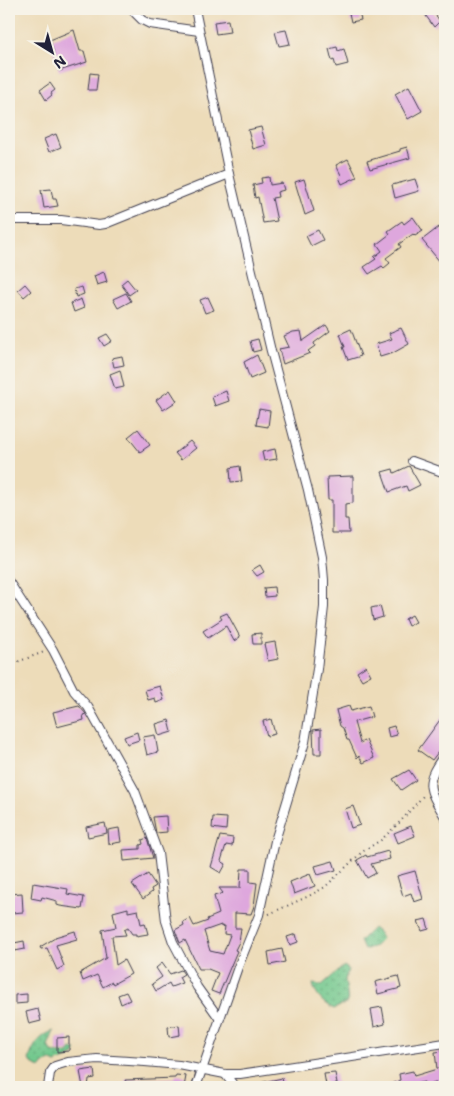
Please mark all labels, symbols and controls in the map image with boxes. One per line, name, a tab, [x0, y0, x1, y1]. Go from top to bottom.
north arrow	[28, 28, 78, 78]
text: N	[50, 52, 70, 73]

